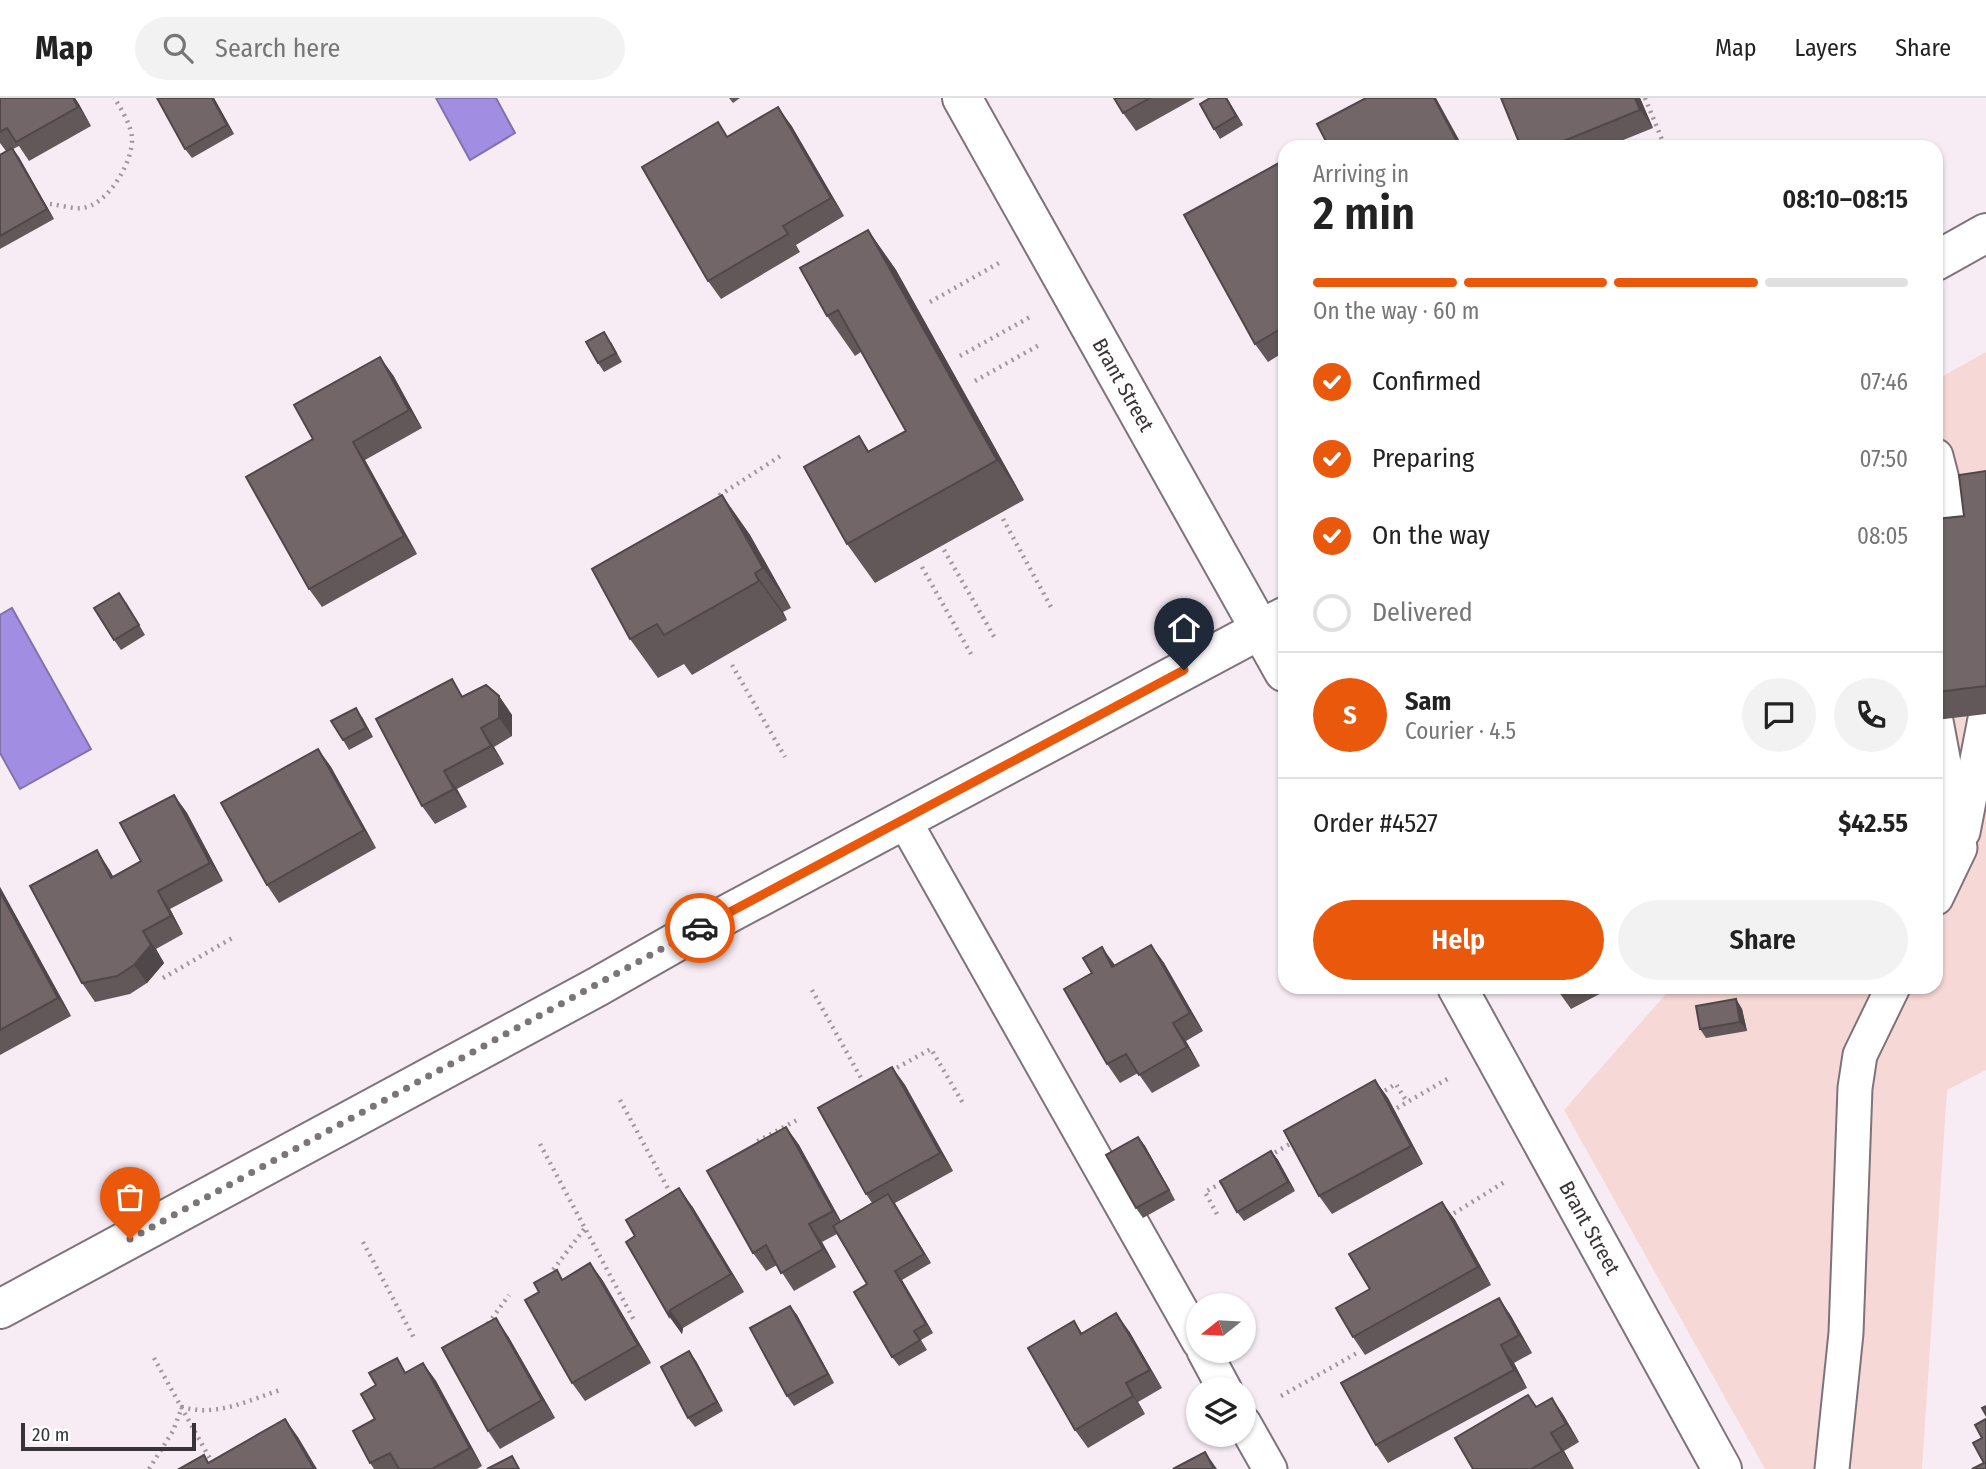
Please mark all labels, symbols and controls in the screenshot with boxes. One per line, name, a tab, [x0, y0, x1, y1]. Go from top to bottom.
search box	[135, 17, 625, 80]
text: Map	[35, 28, 93, 68]
icon: search	[159, 29, 197, 67]
text: Search here	[215, 33, 340, 64]
text: Map	[1715, 34, 1757, 62]
text: Layers	[1795, 34, 1857, 62]
text: Share	[1895, 34, 1951, 62]
text: Arriving in	[1313, 160, 1409, 188]
text: 08:10–08:15	[1782, 184, 1908, 215]
text: 2 min	[1313, 186, 1415, 241]
text: On the way · 60 m	[1313, 297, 1480, 325]
street label: Brant Street	[1086, 334, 1160, 436]
icon: check	[1313, 363, 1351, 401]
text: Confirmed	[1372, 366, 1482, 397]
text: 07:46	[1860, 368, 1908, 396]
icon: check	[1313, 440, 1351, 478]
text: Preparing	[1372, 443, 1474, 474]
text: 07:50	[1860, 445, 1908, 473]
icon: check	[1313, 517, 1351, 555]
text: On the way	[1372, 520, 1490, 551]
text: 08:05	[1857, 522, 1908, 550]
text: Delivered	[1372, 597, 1473, 628]
pin	[1154, 598, 1214, 670]
icon: home	[1165, 609, 1203, 647]
button: chat	[1742, 678, 1816, 752]
button: phone	[1834, 678, 1908, 752]
text: Sam	[1405, 686, 1451, 717]
text: S	[1343, 700, 1357, 731]
text: Courier · 4.5	[1405, 717, 1516, 745]
text: Order #4527	[1313, 808, 1438, 839]
text: $42.55	[1838, 808, 1908, 839]
courier	[665, 893, 735, 963]
button: Help	[1313, 900, 1604, 980]
button: Share	[1618, 900, 1908, 980]
icon: car	[681, 909, 719, 947]
pin	[100, 1167, 160, 1239]
street label: Brant Street	[1553, 1177, 1626, 1280]
icon: bag	[111, 1178, 149, 1216]
north arrow	[1186, 1293, 1256, 1363]
map controls	[1186, 1293, 1256, 1447]
button: layers	[1186, 1377, 1256, 1447]
scale bar	[21, 1420, 196, 1452]
text: 20 m	[32, 1423, 69, 1446]

